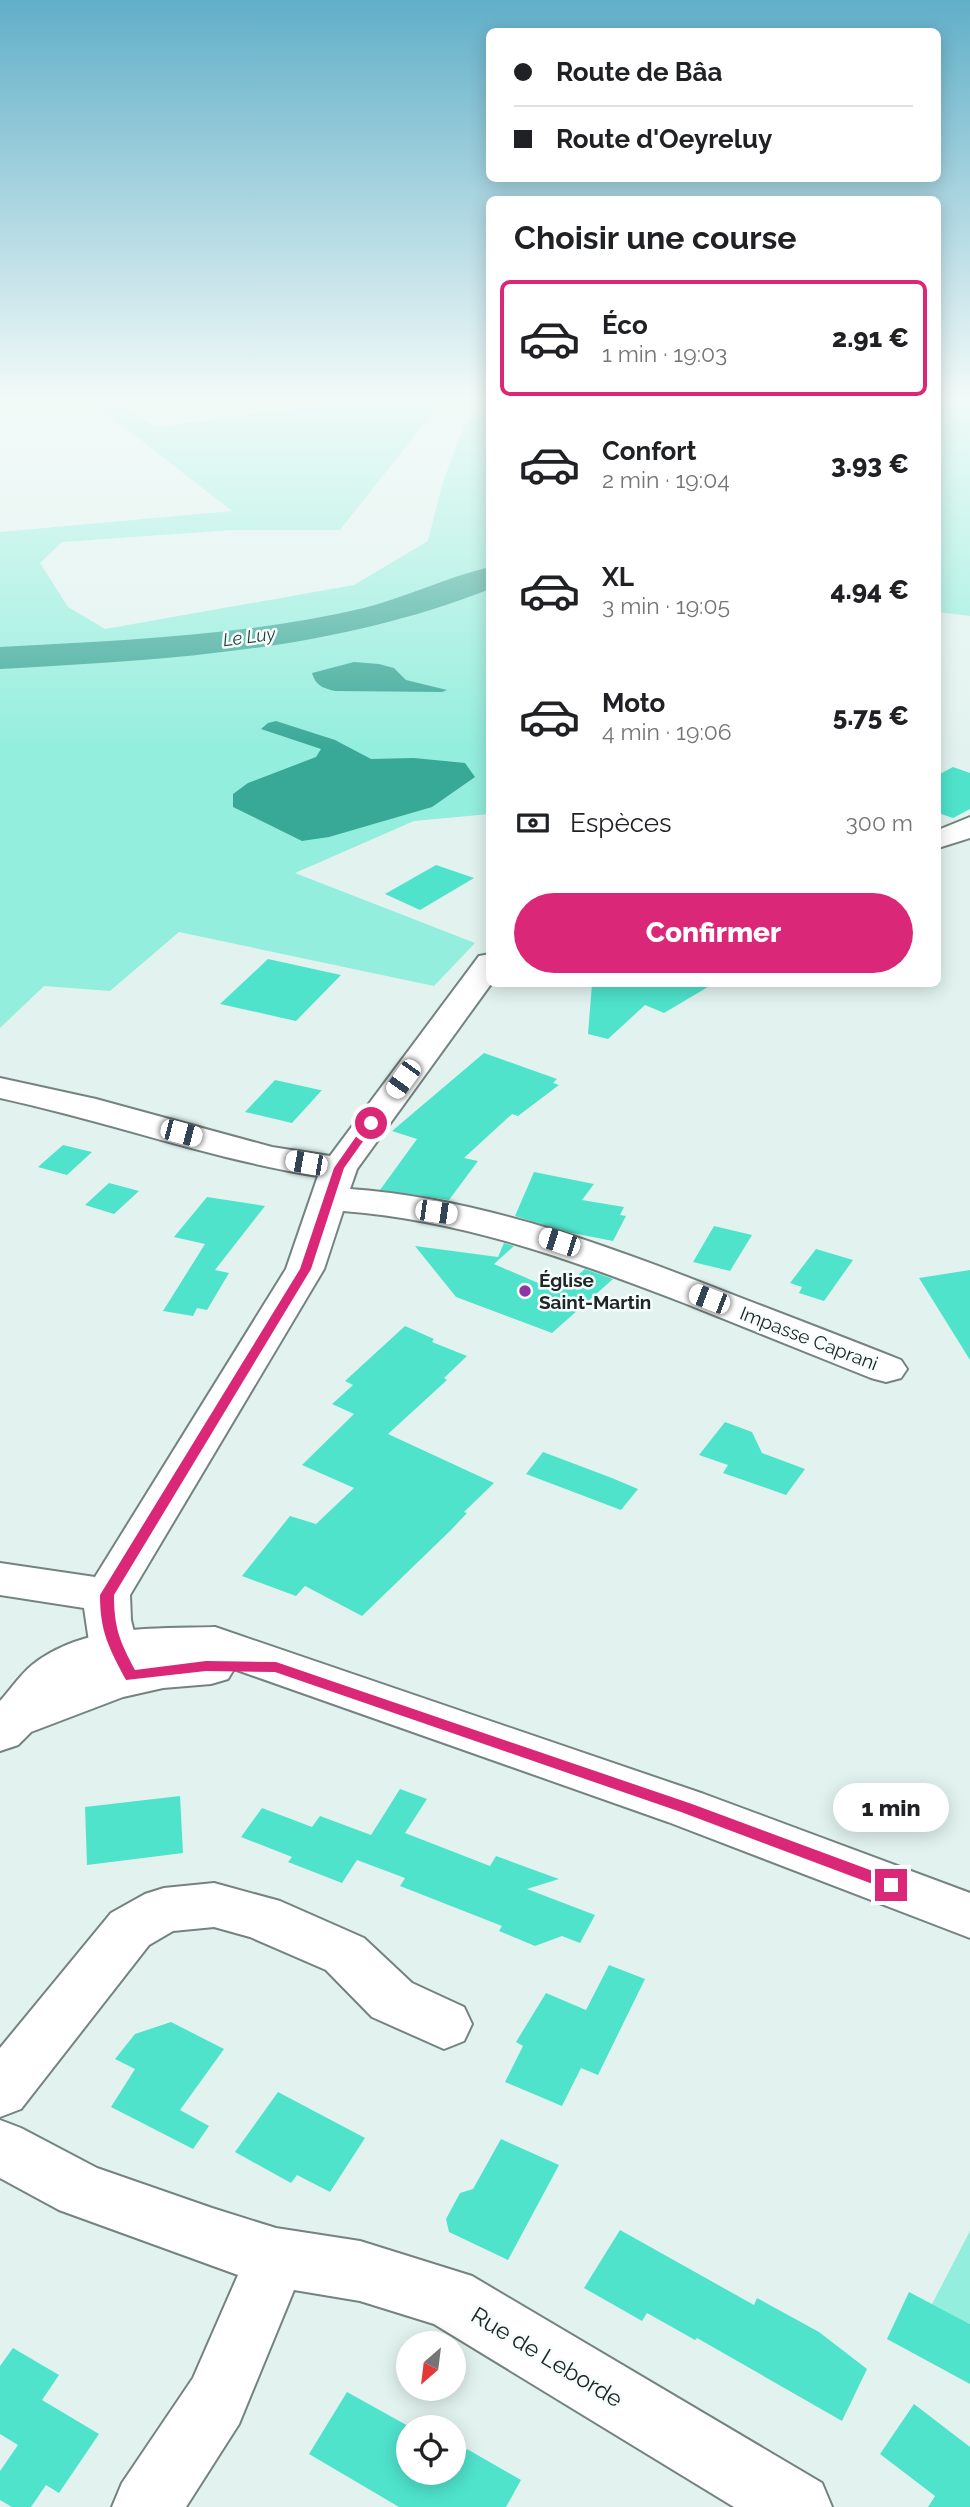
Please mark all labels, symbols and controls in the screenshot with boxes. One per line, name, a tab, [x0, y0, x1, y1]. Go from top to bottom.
text: Route de Bâa	[556, 57, 722, 87]
text: Route d'Oeyreluy	[556, 124, 772, 154]
text: Choisir une course	[514, 219, 797, 256]
icon: car	[518, 307, 581, 370]
text: Éco	[602, 310, 648, 340]
text: 2.91 €	[832, 323, 909, 353]
text: 1 min · 19:03	[602, 340, 727, 367]
icon: car	[518, 433, 581, 496]
text: Confort	[602, 436, 696, 466]
text: 3.93 €	[831, 449, 909, 479]
text: 2 min · 19:04	[602, 466, 730, 493]
icon: car	[518, 559, 581, 622]
text: XL	[602, 562, 634, 592]
text: 4.94 €	[831, 575, 909, 605]
text: 3 min · 19:05	[602, 592, 730, 619]
water label: Le Luy	[222, 623, 278, 650]
icon: car	[518, 685, 581, 748]
text: Moto	[602, 688, 665, 718]
text: 5.75 €	[833, 701, 909, 731]
text: 4 min · 19:06	[602, 718, 732, 745]
icon: cash	[514, 804, 552, 842]
text: Espèces	[570, 808, 672, 838]
text: 300 m	[846, 809, 913, 836]
button: Confirmer	[514, 893, 913, 973]
car	[383, 1056, 424, 1102]
route start	[355, 1107, 387, 1139]
car	[158, 1117, 205, 1149]
car	[284, 1149, 329, 1177]
car	[414, 1199, 459, 1225]
car	[536, 1226, 583, 1258]
place label: Église Saint-Martin	[539, 1269, 651, 1313]
car	[686, 1282, 733, 1316]
marker: Église Saint-Martin	[517, 1283, 533, 1299]
street label: Impasse Caprani	[737, 1302, 881, 1374]
callout: 1 min	[833, 1784, 949, 1832]
text: 1 min	[861, 1794, 921, 1821]
route end	[875, 1869, 907, 1901]
street label: Rue de Leborde	[467, 2301, 628, 2412]
north arrow	[396, 2331, 466, 2401]
map controls	[396, 2331, 466, 2485]
button: locate	[396, 2415, 466, 2485]

